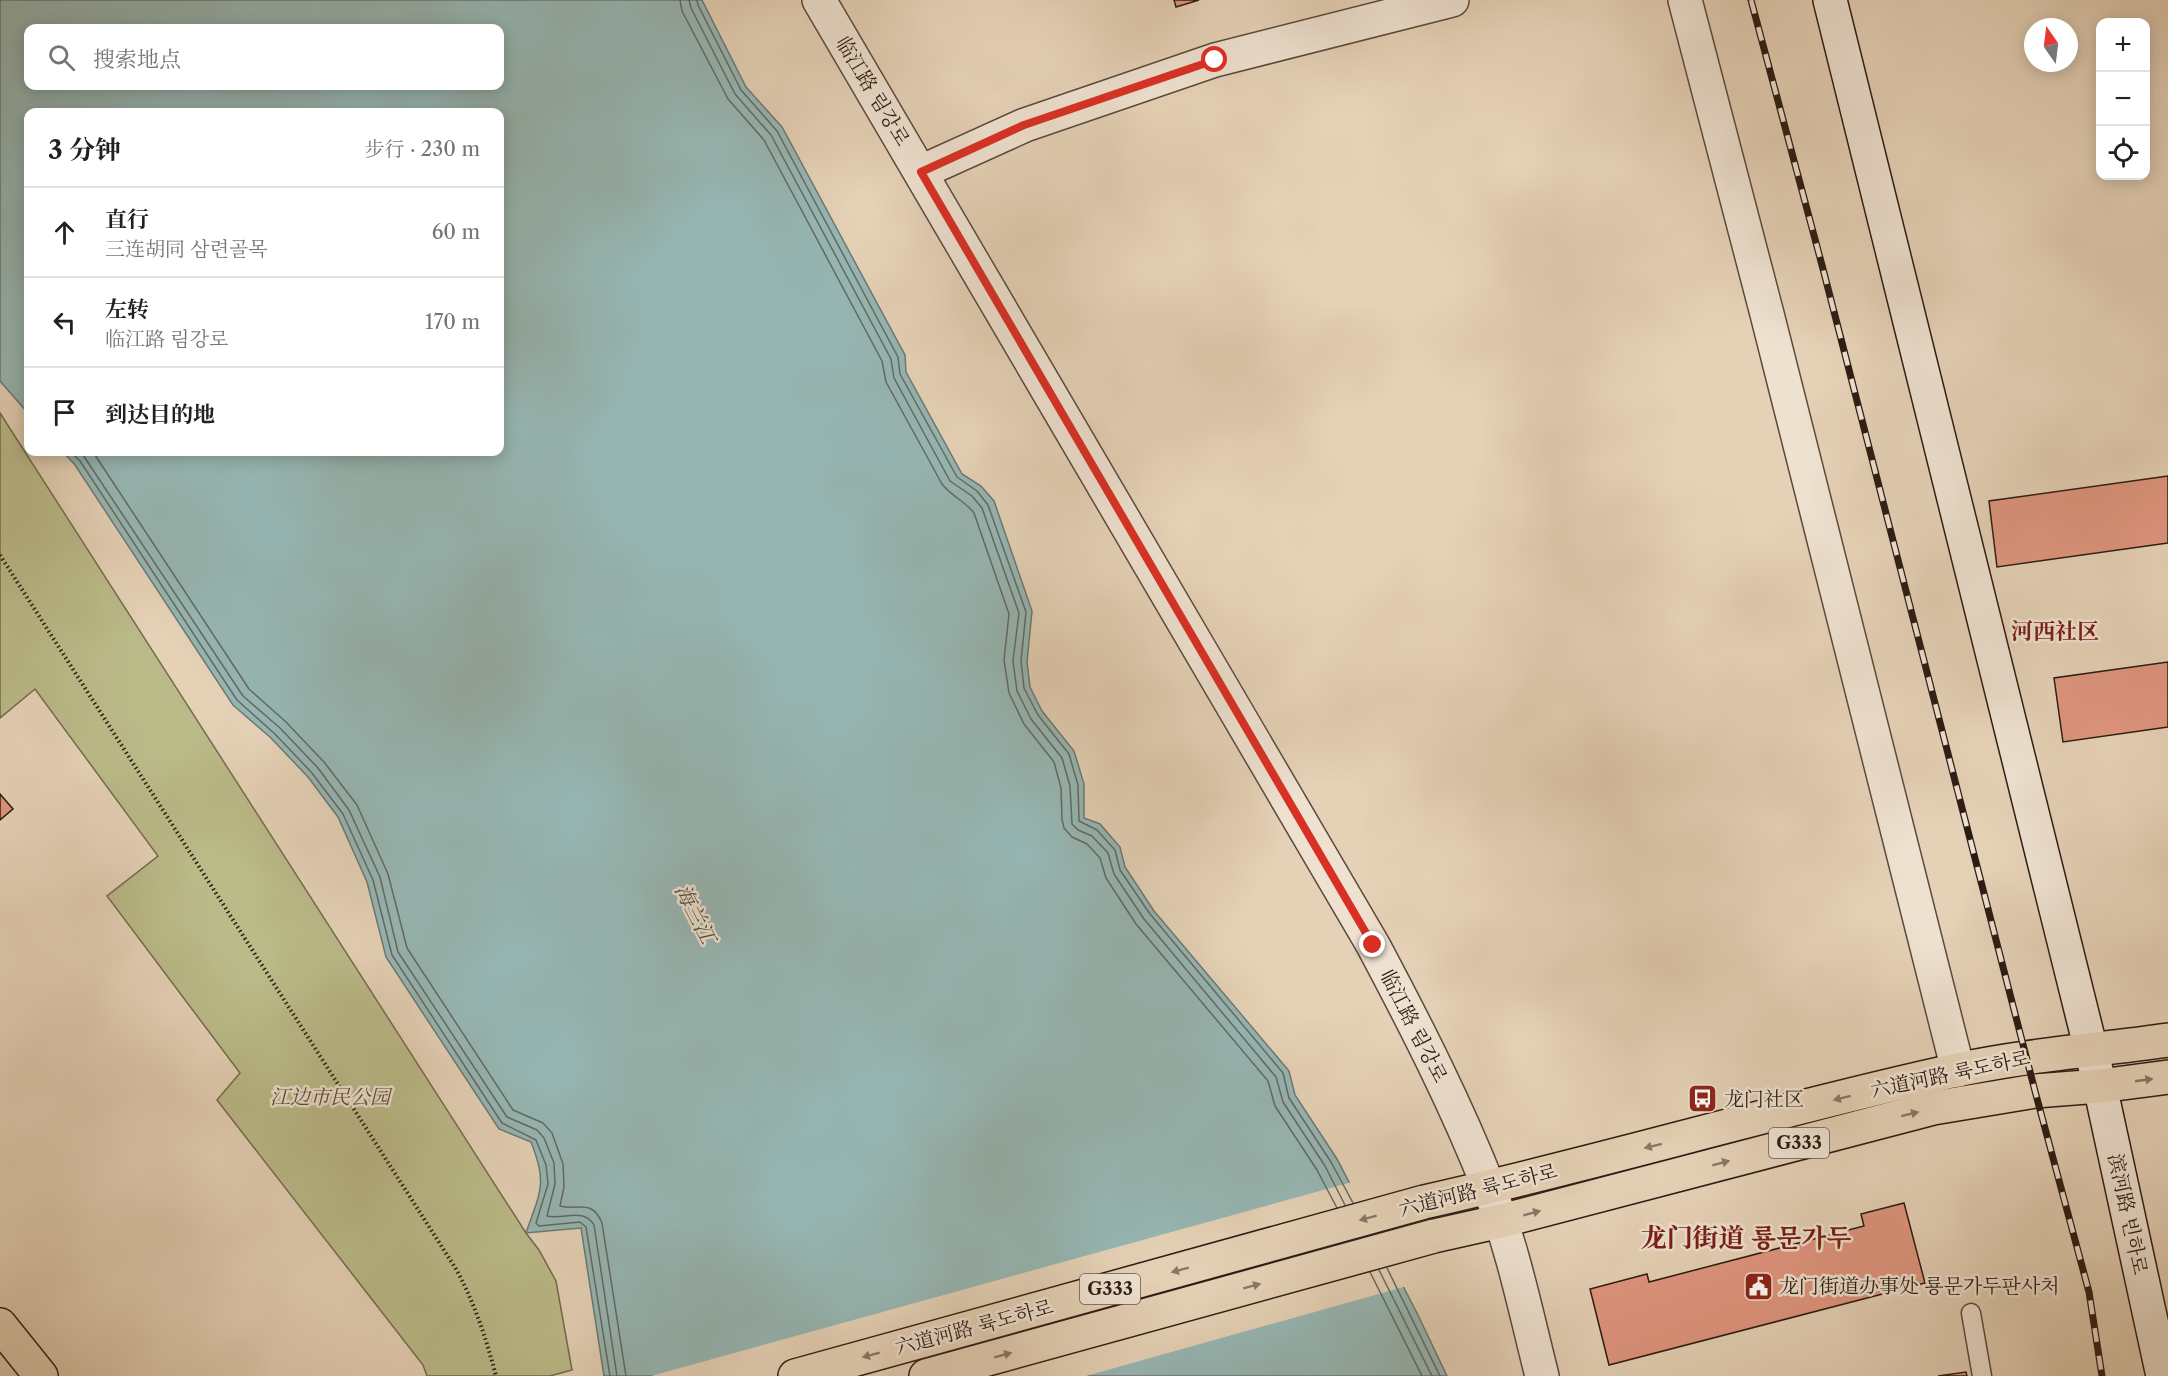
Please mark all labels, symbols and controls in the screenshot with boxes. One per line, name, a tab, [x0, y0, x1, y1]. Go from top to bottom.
north arrow	[2024, 18, 2078, 72]
map controls	[2096, 18, 2150, 180]
button: +	[2096, 18, 2150, 72]
search box	[24, 24, 504, 90]
street label: 临江路 림강로	[831, 32, 915, 150]
icon: search	[45, 41, 78, 74]
text: 搜索地点	[93, 46, 181, 73]
route start	[1201, 46, 1227, 72]
button: −	[2096, 72, 2150, 126]
button: locate	[2096, 126, 2150, 180]
text: 3 分钟	[48, 134, 121, 166]
text: 步行 · 230 m	[365, 137, 480, 161]
text: 直行	[105, 206, 149, 233]
icon: ahead	[48, 216, 81, 249]
text: 60 m	[432, 220, 480, 244]
text: 三连胡同 삼련골목	[105, 237, 268, 261]
text: 左转	[105, 296, 149, 323]
icon: left	[48, 306, 81, 339]
text: 170 m	[425, 310, 480, 334]
text: 临江路 림강로	[105, 327, 228, 351]
icon: arrive	[48, 396, 81, 429]
text: 到达目的地	[105, 401, 215, 428]
district label: 河西社区	[2011, 618, 2099, 645]
water label: 海兰江	[670, 880, 722, 950]
route end	[1359, 931, 1385, 957]
street label: 临江路 림강로	[1375, 966, 1453, 1086]
street label: 六道河路 륙도하로	[1868, 1045, 2032, 1103]
one-way arrow	[2134, 1076, 2153, 1085]
bus stop icon: 龙门社区	[1687, 1083, 1719, 1115]
park label: 江边市民公园	[270, 1085, 393, 1109]
place label: 龙门社区	[1724, 1087, 1804, 1111]
one-way arrow	[1833, 1094, 1851, 1103]
one-way arrow	[1900, 1109, 1919, 1119]
road number: G333	[1769, 1128, 1829, 1158]
one-way arrow	[1644, 1142, 1662, 1151]
street label: 滨河路 빈하로	[2103, 1151, 2153, 1277]
one-way arrow	[1712, 1158, 1730, 1168]
street label: 六道河路 륙도하로	[1396, 1159, 1560, 1221]
one-way arrow	[1523, 1207, 1541, 1217]
one-way arrow	[1359, 1213, 1377, 1223]
district label: 龙门街道 룡문가두	[1641, 1222, 1851, 1254]
one-way arrow	[1171, 1265, 1189, 1275]
public building icon: 龙门街道办事处 룡문가두판사처	[1742, 1270, 1774, 1302]
road number: G333	[1080, 1274, 1140, 1304]
place label: 龙门街道办事处 룡문가두판사처	[1779, 1274, 2060, 1298]
one-way arrow	[1243, 1281, 1261, 1290]
street label: 六道河路 륙도하로	[892, 1294, 1056, 1360]
one-way arrow	[994, 1350, 1012, 1359]
one-way arrow	[861, 1351, 879, 1360]

